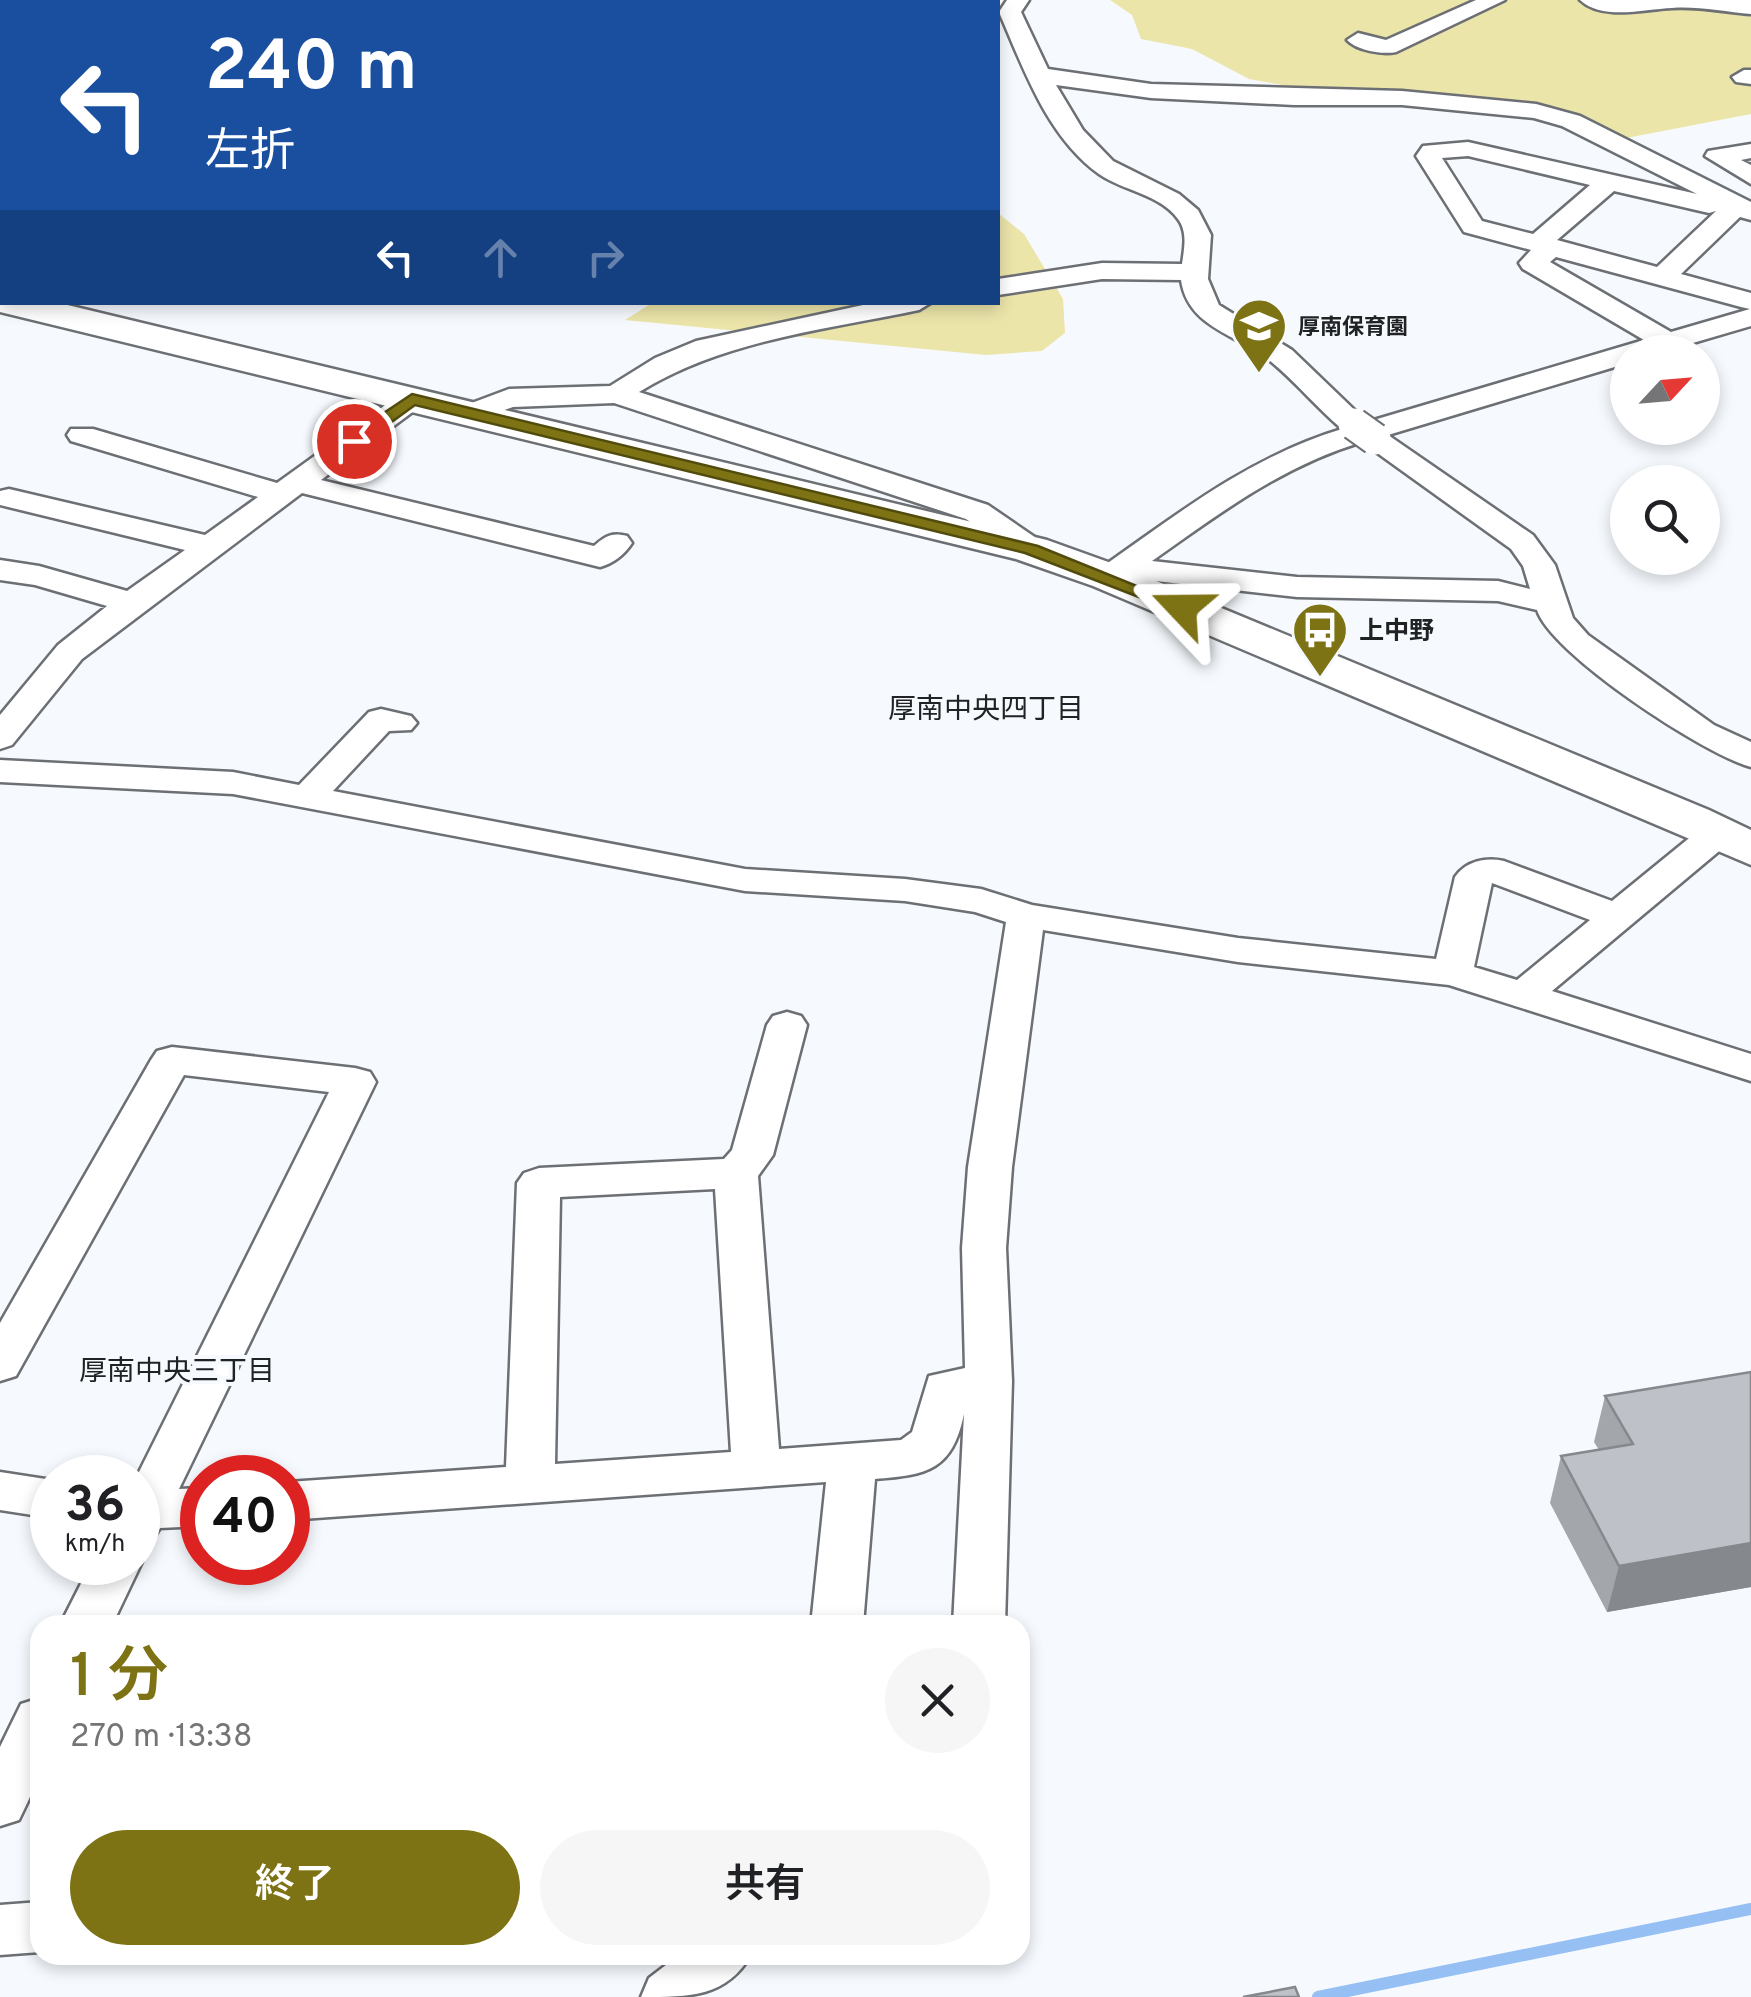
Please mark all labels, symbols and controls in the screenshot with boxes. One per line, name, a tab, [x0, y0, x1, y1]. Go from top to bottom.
text: 240 m	[205, 26, 418, 115]
icon: left	[40, 40, 170, 170]
text: 左折	[205, 125, 295, 182]
icon: left	[368, 230, 423, 285]
icon: ahead	[473, 230, 528, 285]
icon: right	[578, 230, 633, 285]
school or university icon: 厚南保育園	[1229, 296, 1289, 375]
place label: 厚南保育園	[1298, 315, 1408, 342]
north arrow	[1610, 335, 1720, 445]
map controls	[1610, 335, 1720, 575]
pin	[312, 399, 397, 484]
icon: arrive	[327, 414, 382, 469]
button: search	[1610, 465, 1720, 575]
position arrow	[1130, 556, 1234, 660]
bus stop icon: 上中野	[1290, 600, 1350, 679]
place label: 上中野	[1359, 617, 1434, 649]
district label: 厚南中央四丁目	[888, 693, 1084, 729]
district label: 厚南中央三丁目	[79, 1355, 275, 1391]
speed limit sign: 40	[180, 1455, 310, 1585]
text: 36	[65, 1476, 125, 1539]
text: km/h	[65, 1529, 125, 1561]
text: 1 分	[70, 1642, 168, 1718]
button: close	[885, 1648, 990, 1753]
text: 270 m · 13:38	[70, 1718, 252, 1758]
button: 終了	[70, 1830, 520, 1945]
button: 共有	[540, 1830, 990, 1945]

